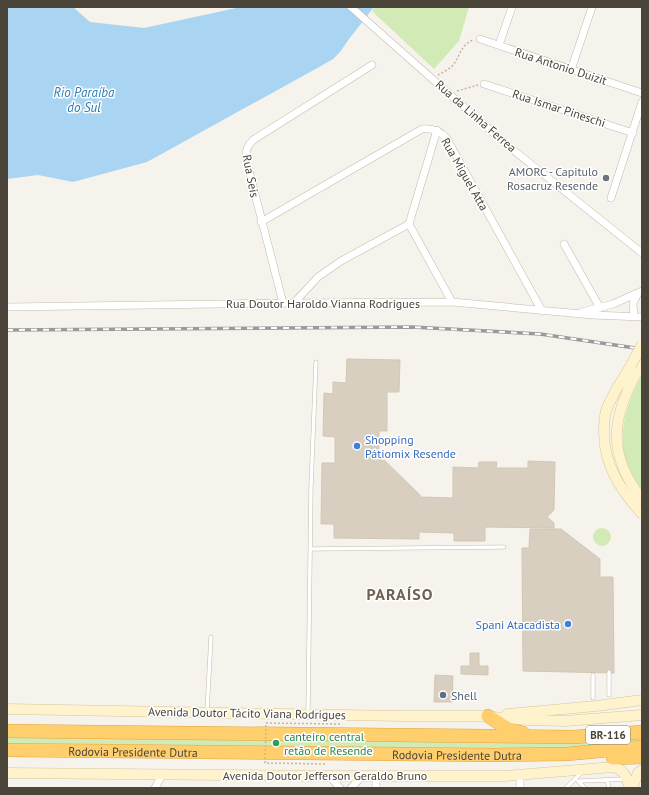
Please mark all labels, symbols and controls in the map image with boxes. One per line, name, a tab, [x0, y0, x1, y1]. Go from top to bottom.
street label: Rua Antonio Duizit	[513, 44, 609, 88]
street label: Rua da Linha Ferrea	[432, 77, 520, 155]
water label: Rio Paraíba do Sul	[54, 84, 115, 116]
street label: Rua Ismar Pineschi	[511, 86, 607, 130]
street label: Rua Miguel Atta	[438, 135, 492, 213]
street label: Rua Seis	[239, 153, 263, 199]
place label: AMORC - Capitulo Rosacruz Resende	[507, 164, 598, 193]
marker: AMORC - Capitulo Rosacruz Resende	[601, 173, 611, 183]
street label: Rua Doutor Haroldo Vianna Rodrigues	[226, 296, 420, 311]
place label: Shopping Pátiomix Resende	[365, 432, 456, 461]
marker: Shopping Pátiomix Resende	[352, 441, 362, 451]
district label: PARAÍSO	[366, 584, 434, 604]
place label: Spani Atacadista	[476, 617, 560, 632]
marker: Spani Atacadista	[563, 619, 573, 629]
place label: Shell	[451, 688, 478, 703]
marker: Shell	[438, 690, 448, 700]
street label: Avenida Doutor Tácito Viana Rodrigues	[148, 704, 346, 722]
road number: BR-116	[586, 726, 630, 744]
place label: canteiro central retão de Resende	[284, 729, 373, 758]
marker: canteiro central retão de Resende	[271, 738, 281, 748]
street label: Rodovia Presidente Dutra	[68, 743, 198, 759]
street label: Rodovia Presidente Dutra	[392, 746, 522, 763]
street label: Avenida Doutor Jefferson Geraldo Bruno	[223, 768, 427, 783]

